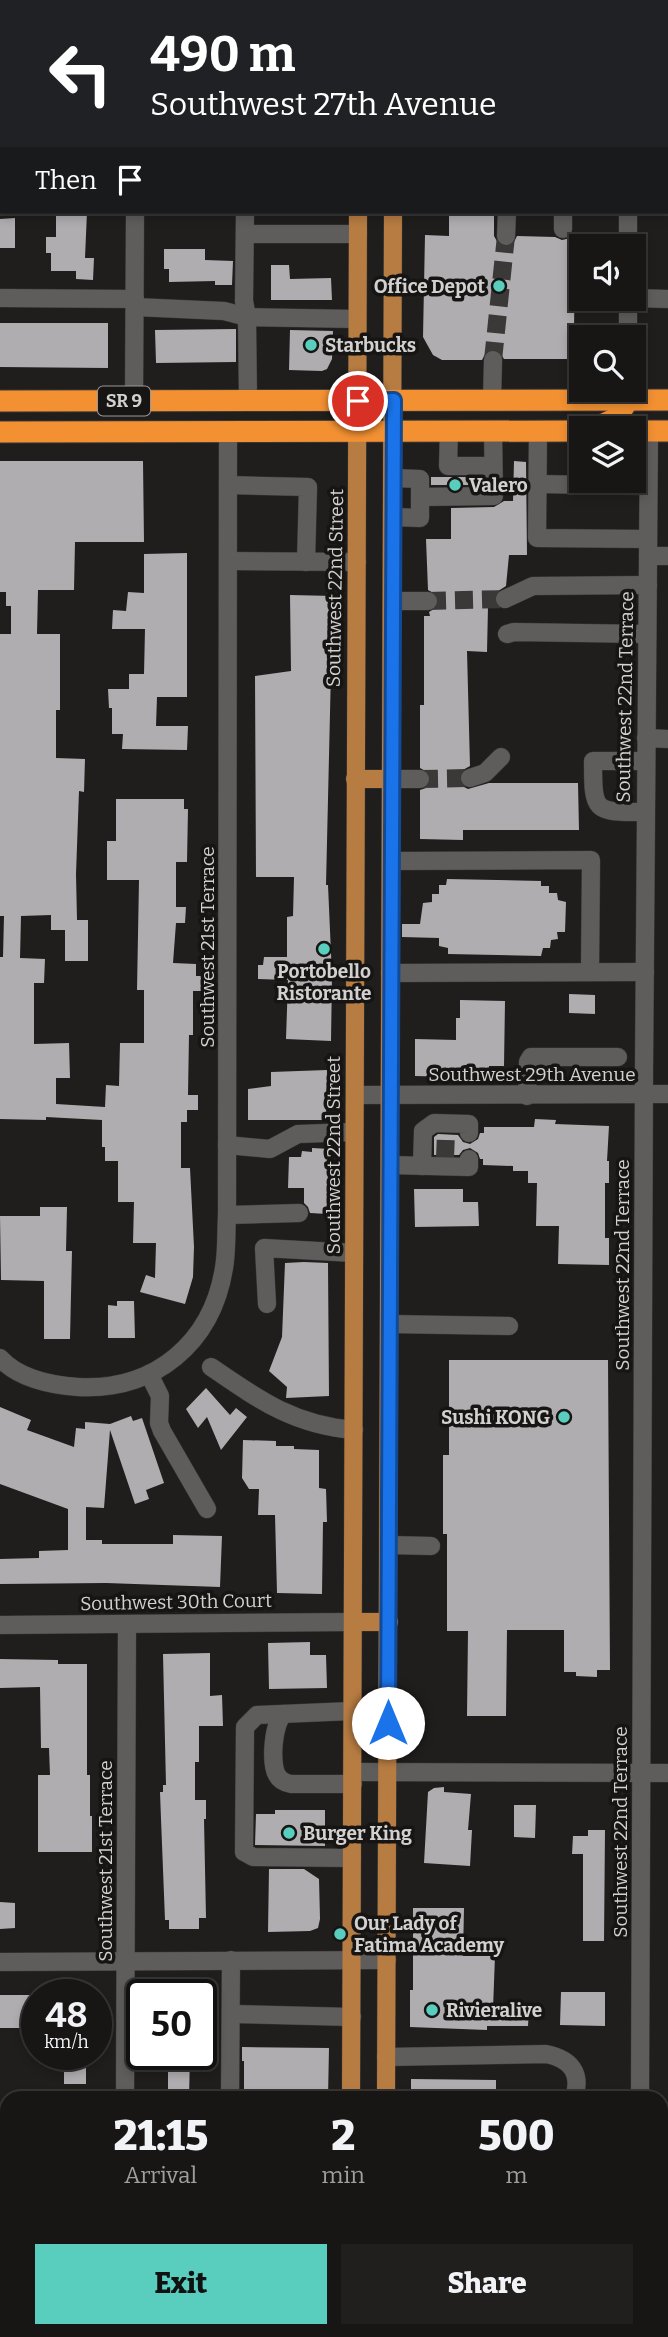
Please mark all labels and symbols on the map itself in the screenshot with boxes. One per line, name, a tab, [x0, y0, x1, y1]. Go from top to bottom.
place label: Office Depot	[374, 275, 485, 298]
marker: Office Depot	[491, 278, 507, 294]
place label: Starbucks	[325, 334, 416, 357]
marker: Starbucks	[303, 337, 319, 353]
pin	[328, 371, 388, 431]
road number: SR 9	[98, 386, 150, 416]
place label: Valero	[469, 474, 528, 497]
marker: Valero	[447, 477, 463, 493]
street label: Southwest 22nd Street	[322, 489, 348, 687]
street label: Southwest 22nd Terrace	[612, 591, 638, 803]
street label: Southwest 21st Terrace	[196, 846, 219, 1048]
marker: Portobello Ristorante	[316, 941, 332, 957]
place label: Portobello Ristorante	[276, 960, 372, 1005]
street label: Southwest 22nd Street	[322, 1056, 345, 1254]
street label: Southwest 29th Avenue	[428, 1063, 636, 1086]
street label: Southwest 22nd Terrace	[611, 1159, 634, 1371]
place label: Sushi KONG	[441, 1406, 550, 1429]
marker: Sushi KONG	[556, 1409, 572, 1425]
street label: Southwest 30th Court	[80, 1589, 272, 1615]
position arrow	[351, 1686, 425, 1760]
street label: Southwest 22nd Terrace	[609, 1726, 632, 1938]
street label: Southwest 21st Terrace	[94, 1760, 117, 1962]
place label: Burger King	[303, 1822, 412, 1845]
marker: Burger King	[281, 1825, 297, 1841]
place label: Our Lady of Fatima Academy	[354, 1912, 504, 1957]
marker: Our Lady of Fatima Academy	[332, 1926, 348, 1942]
speed limit sign: 50	[126, 1979, 217, 2070]
place label: Rivieralive	[446, 1999, 542, 2022]
marker: Rivieralive	[424, 2002, 440, 2018]

